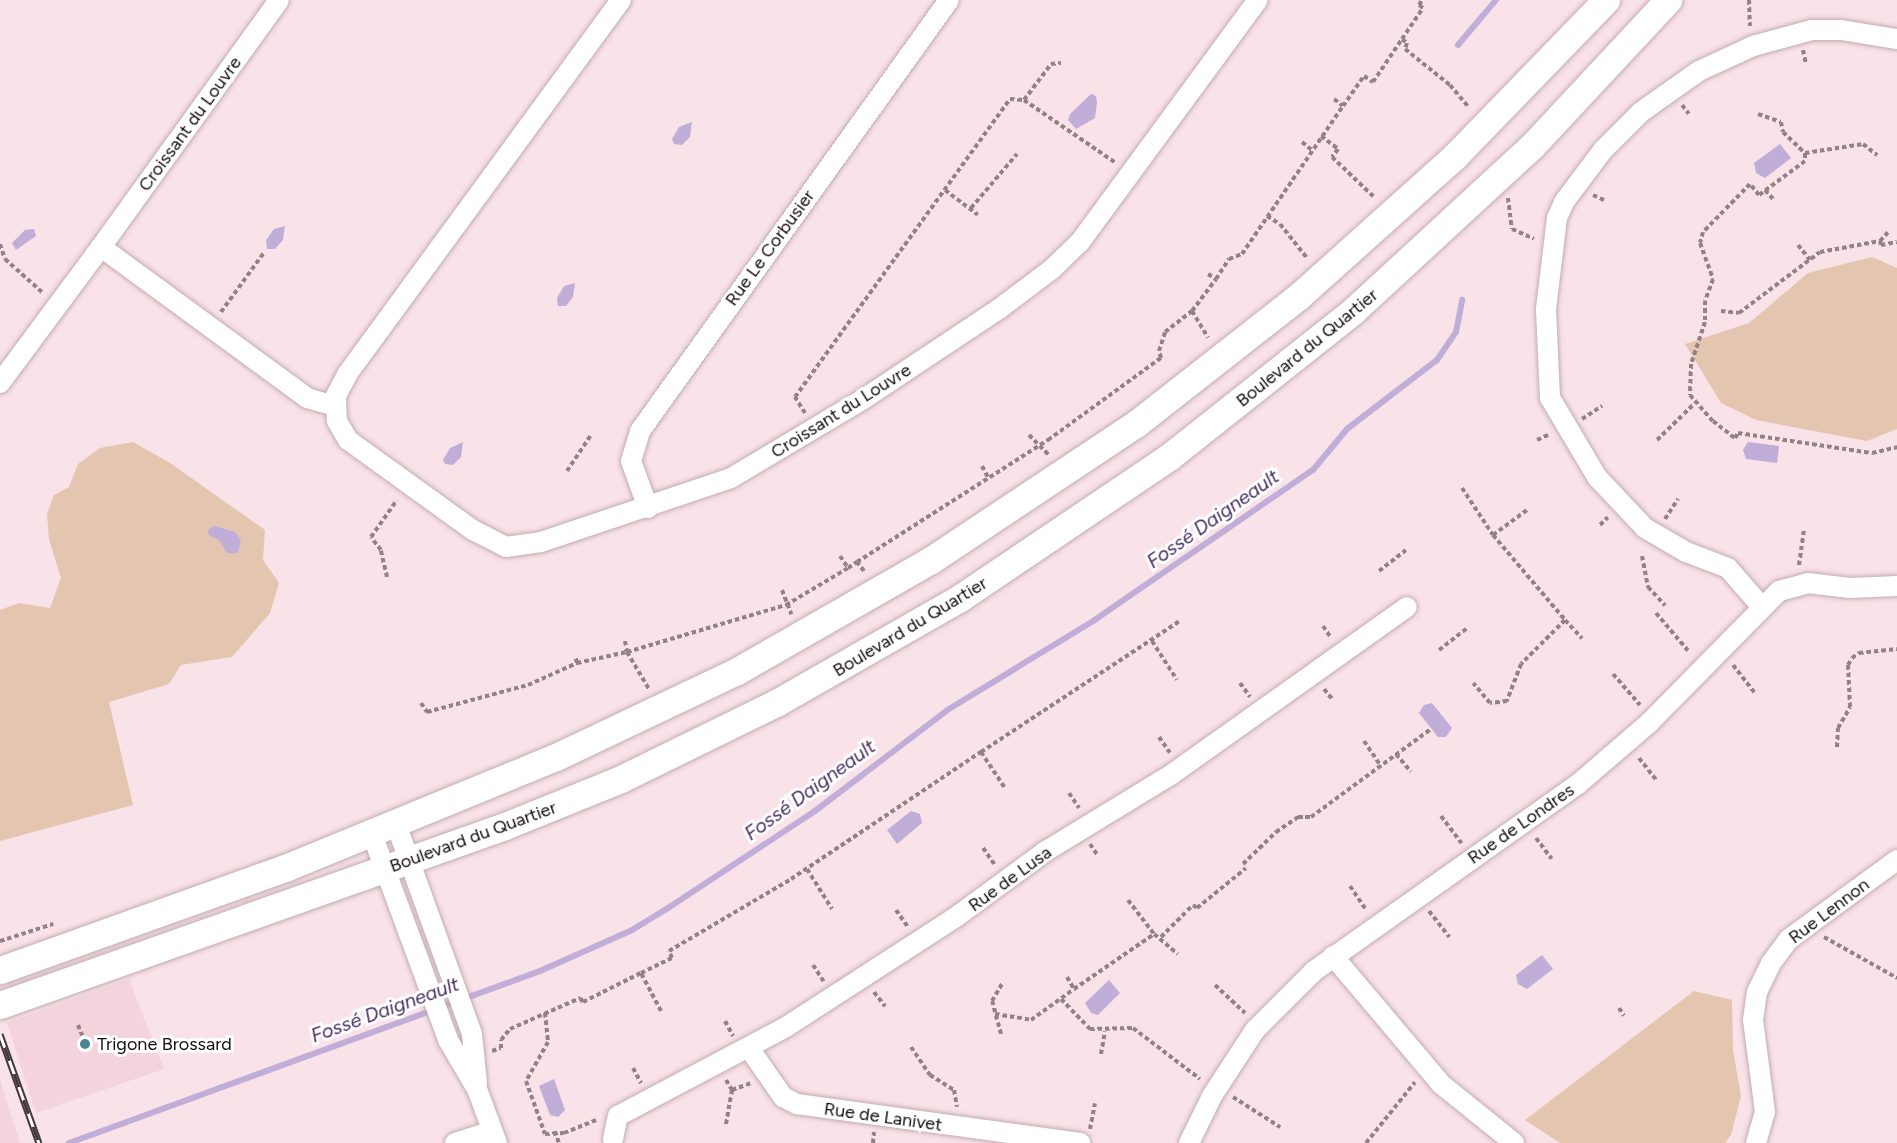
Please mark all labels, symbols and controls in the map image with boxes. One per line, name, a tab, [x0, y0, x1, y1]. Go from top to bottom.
street label: Croissant du Louvre	[134, 52, 246, 196]
street label: Rue Le Corbusier	[721, 186, 819, 310]
street label: Boulevard du Quartier	[1232, 284, 1382, 412]
street label: Croissant du Louvre	[767, 359, 915, 463]
water label: Fossé Daigneault	[1142, 464, 1284, 574]
street label: Boulevard du Quartier	[829, 572, 991, 682]
water label: Fossé Daigneault	[740, 734, 880, 846]
street label: Rue de Londres	[1464, 779, 1578, 869]
street label: Boulevard du Quartier	[387, 797, 559, 877]
street label: Rue de Lusa	[964, 842, 1056, 916]
street label: Rue Lennon	[1784, 874, 1874, 948]
water label: Fossé Daigneault	[308, 972, 462, 1048]
place label: Trigone Brossard	[97, 1033, 232, 1055]
marker: Trigone Brossard	[78, 1037, 92, 1051]
street label: Rue de Lanivet	[823, 1098, 943, 1136]

